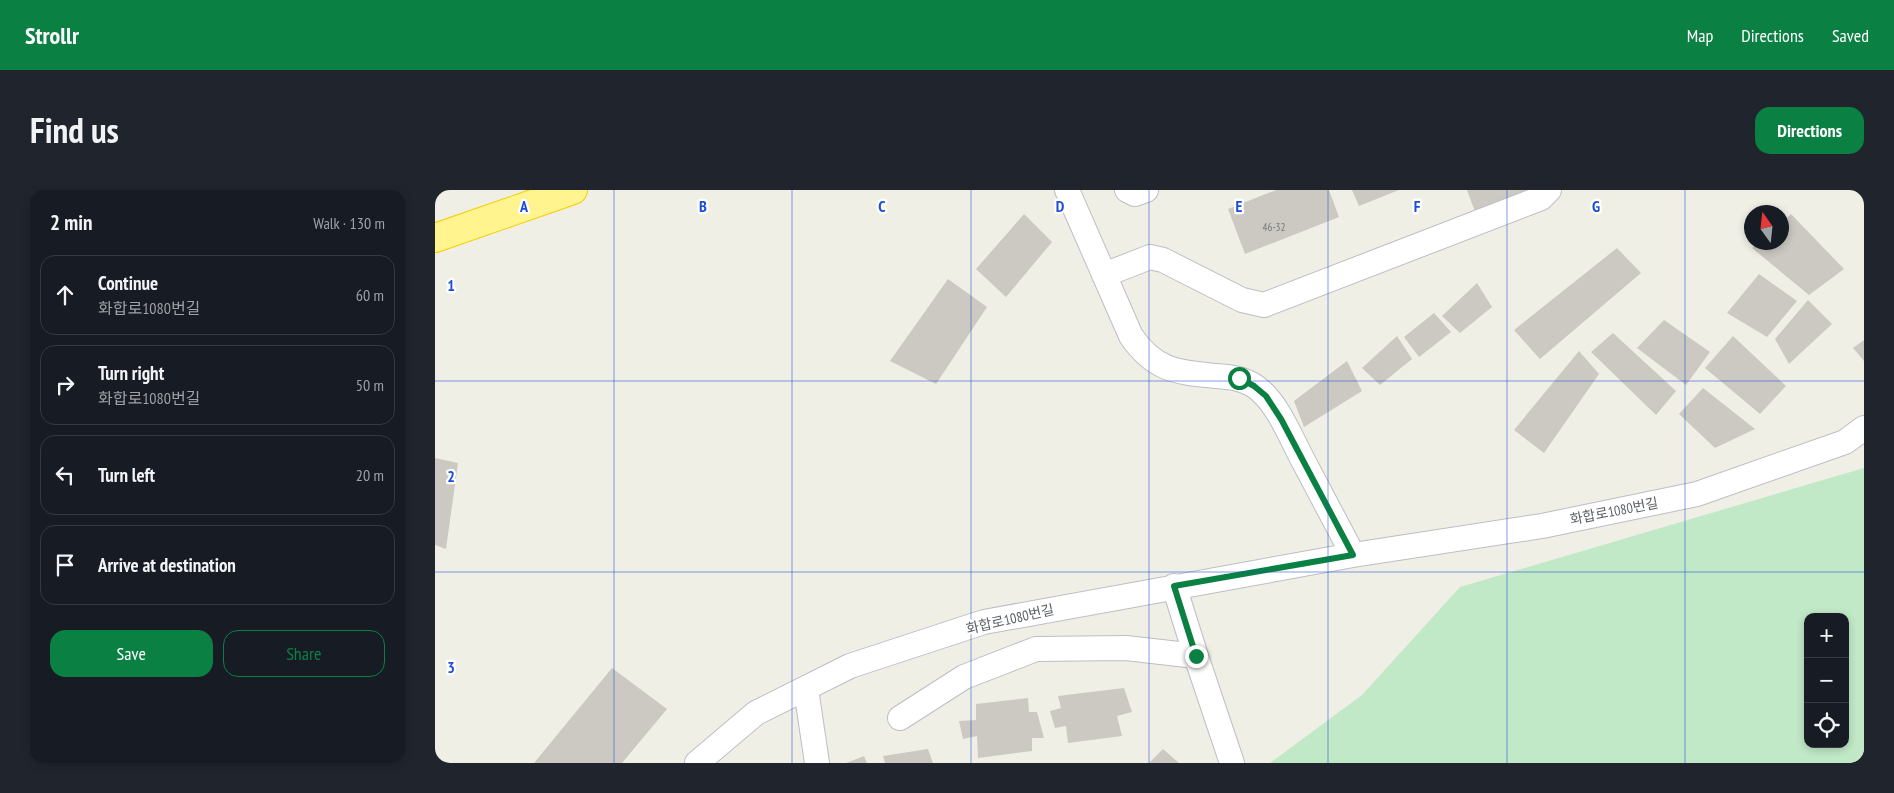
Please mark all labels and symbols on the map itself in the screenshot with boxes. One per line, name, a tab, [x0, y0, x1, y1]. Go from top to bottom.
text: A	[519, 196, 529, 216]
text: B	[699, 196, 707, 216]
text: C	[878, 196, 886, 216]
text: D	[1056, 196, 1065, 216]
text: E	[1236, 196, 1243, 216]
text: F	[1414, 196, 1421, 216]
text: G	[1592, 196, 1600, 216]
north arrow	[1744, 205, 1789, 250]
house number: 46-32	[1262, 220, 1286, 234]
text: 1	[447, 275, 455, 295]
route start	[1228, 367, 1251, 390]
text: 2	[447, 466, 455, 486]
street label: 화합로1080번길	[1568, 494, 1660, 528]
street label: 화합로1080번길	[964, 600, 1056, 638]
route end	[1185, 645, 1208, 668]
text: 3	[447, 657, 455, 677]

